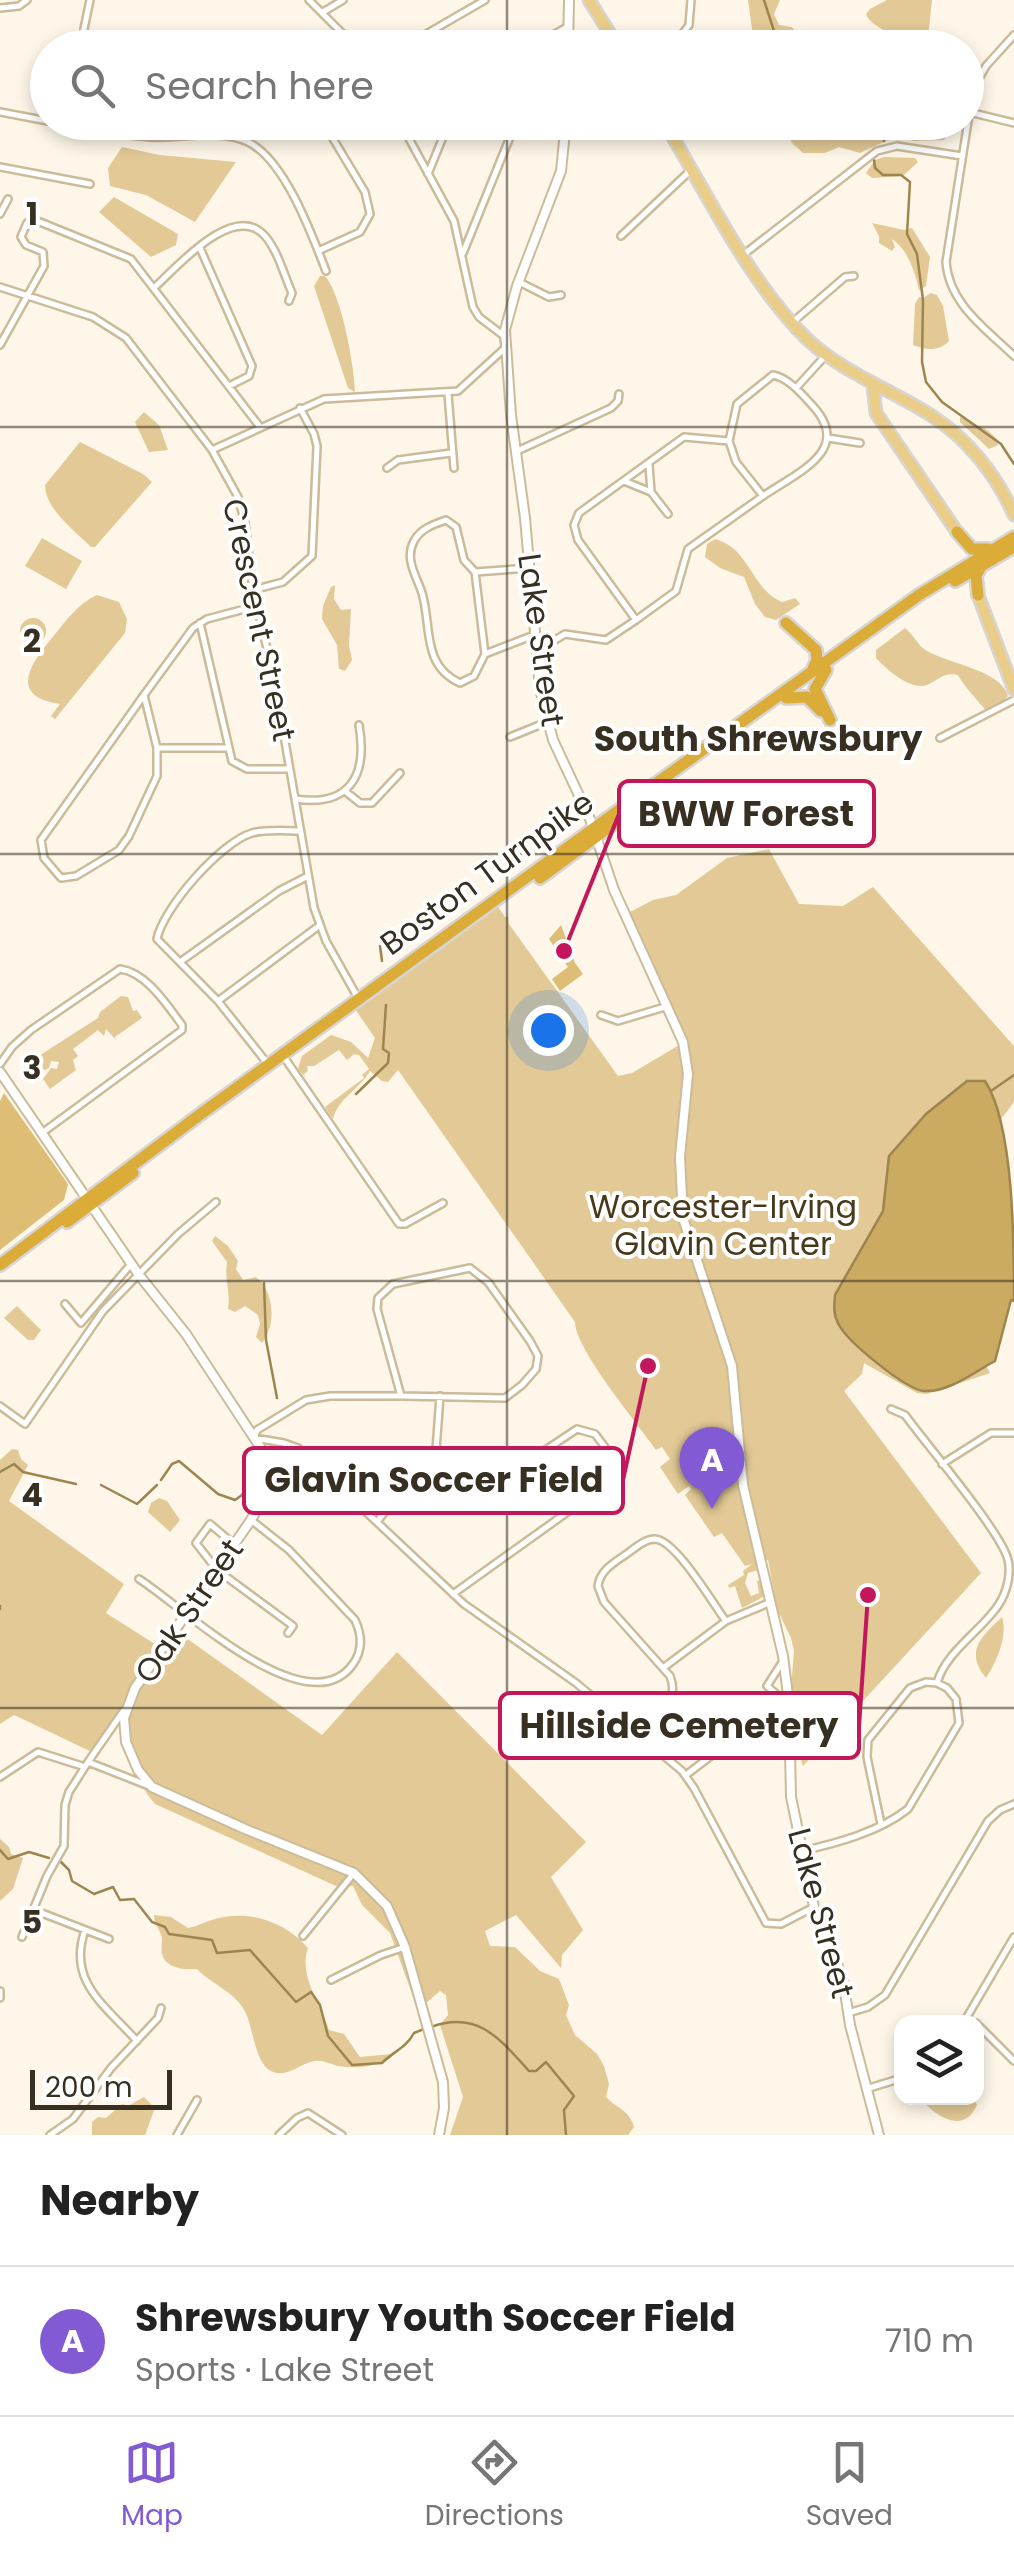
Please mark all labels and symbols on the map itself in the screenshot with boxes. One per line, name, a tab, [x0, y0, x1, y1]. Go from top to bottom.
text: 1	[26, 191, 38, 236]
street label: Crescent Street	[212, 495, 307, 745]
street label: Lake Street	[507, 551, 576, 729]
text: 2	[23, 618, 41, 663]
district label: South Shrewsbury	[594, 714, 923, 763]
street label: Boston Turnpike	[371, 780, 603, 965]
callout: BWW Forest	[619, 781, 874, 846]
text: BWW Forest	[638, 789, 854, 838]
your location	[523, 1005, 574, 1056]
text: 3	[22, 1045, 42, 1090]
park label: Worcester-Irving Glavin Center	[589, 1184, 857, 1266]
pin: A	[680, 1426, 744, 1509]
callout: Glavin Soccer Field	[244, 1448, 623, 1513]
text: Glavin Soccer Field	[264, 1455, 604, 1504]
text: 4	[21, 1472, 43, 1517]
street label: Oak Street	[124, 1530, 254, 1692]
callout: Hillside Cemetery	[500, 1693, 859, 1758]
text: Hillside Cemetery	[520, 1701, 839, 1750]
street label: Lake Street	[777, 1823, 866, 2003]
text: 5	[22, 1899, 42, 1944]
scale bar	[30, 2065, 172, 2110]

